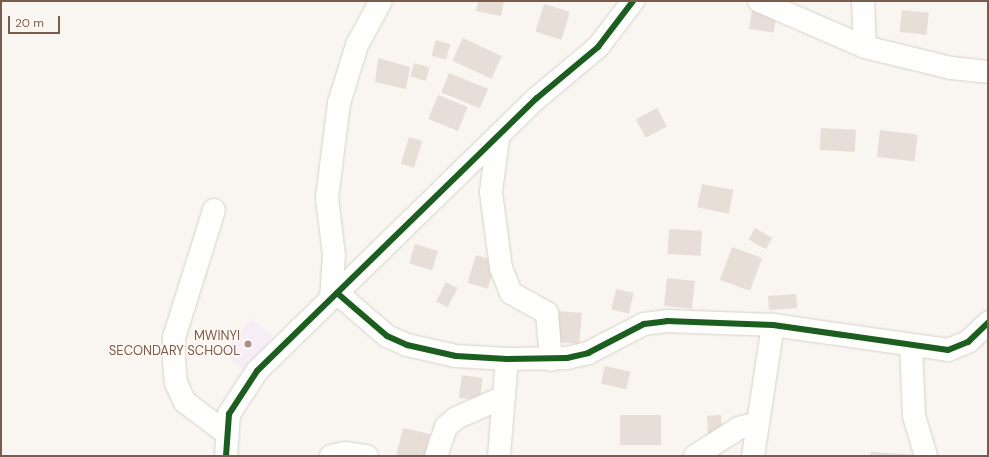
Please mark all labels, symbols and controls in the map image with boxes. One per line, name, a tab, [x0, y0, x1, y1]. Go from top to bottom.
scale bar	[10, 8, 62, 34]
text: 20 m	[15, 15, 44, 31]
place label: MWINYI SECONDARY SCHOOL	[109, 329, 240, 360]
marker: MWINYI SECONDARY SCHOOL	[243, 339, 253, 349]

